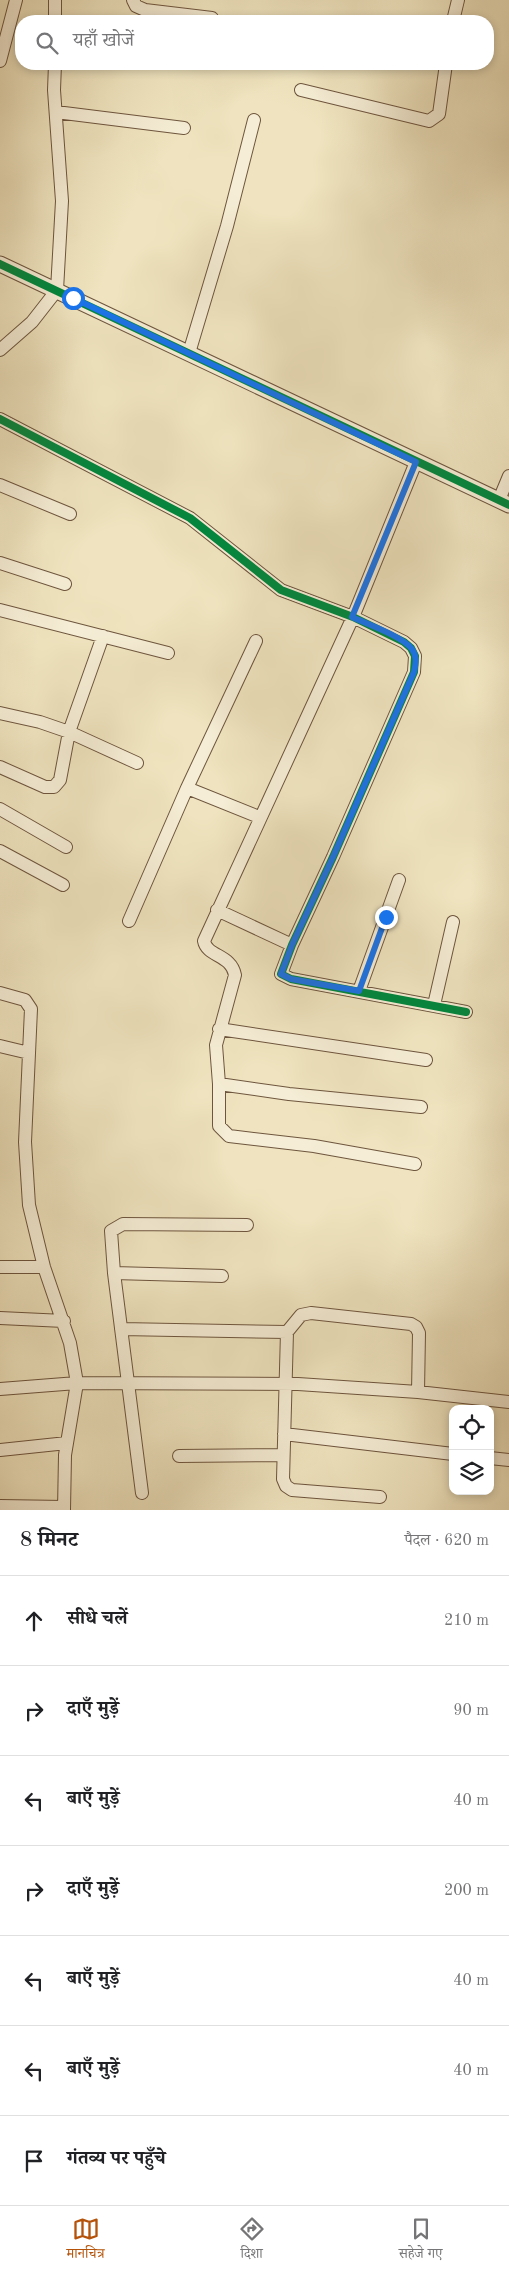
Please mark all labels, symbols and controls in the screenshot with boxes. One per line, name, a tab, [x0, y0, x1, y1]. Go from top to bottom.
search box	[15, 15, 494, 70]
icon: search	[33, 29, 61, 57]
text: यहाँ खोजें	[73, 32, 134, 51]
route start	[62, 287, 85, 310]
route end	[375, 906, 398, 929]
map controls	[449, 1405, 494, 1495]
button: locate	[449, 1405, 494, 1450]
button: layers	[449, 1450, 494, 1495]
text: 8 मिनट	[20, 1530, 78, 1551]
text: पैदल · 620 m	[404, 1533, 489, 1549]
icon: ahead	[20, 1607, 48, 1635]
text: सीधे चलें	[67, 1610, 127, 1629]
text: 210 m	[444, 1613, 489, 1629]
icon: right	[20, 1697, 48, 1725]
text: दाएँ मुड़ें	[67, 1700, 119, 1719]
text: 90 m	[453, 1703, 489, 1719]
icon: left	[20, 1787, 48, 1815]
text: बाएँ मुड़ें	[67, 1790, 119, 1809]
text: 40 m	[453, 1793, 489, 1809]
icon: right	[20, 1877, 48, 1905]
text: दाएँ मुड़ें	[67, 1880, 119, 1899]
text: 200 m	[444, 1883, 489, 1899]
icon: left	[20, 1967, 48, 1995]
text: बाएँ मुड़ें	[67, 1970, 119, 1989]
text: 40 m	[453, 1973, 489, 1989]
icon: left	[20, 2057, 48, 2085]
text: बाएँ मुड़ें	[67, 2060, 119, 2079]
text: 40 m	[453, 2063, 489, 2079]
icon: arrive	[20, 2147, 48, 2175]
text: गंतव्य पर पहुँचे	[67, 2150, 166, 2169]
tab: मानचित्र	[67, 2215, 105, 2267]
tab: दिशा	[238, 2215, 266, 2267]
tab: सहेजे गए	[399, 2215, 442, 2267]

